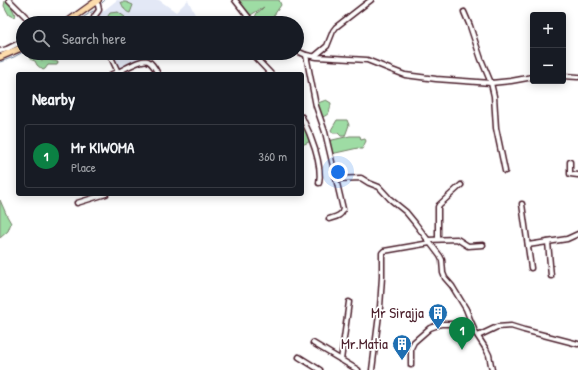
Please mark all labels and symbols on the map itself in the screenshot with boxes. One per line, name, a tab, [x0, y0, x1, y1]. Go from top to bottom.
your location	[328, 162, 348, 182]
place label: Mr Sirajja	[371, 302, 424, 323]
building icon: Mr Sirajja	[427, 302, 449, 330]
pin: 1	[449, 317, 475, 350]
place label: Mr.Matia	[341, 333, 388, 354]
building icon: Mr.Matia	[391, 333, 413, 361]

